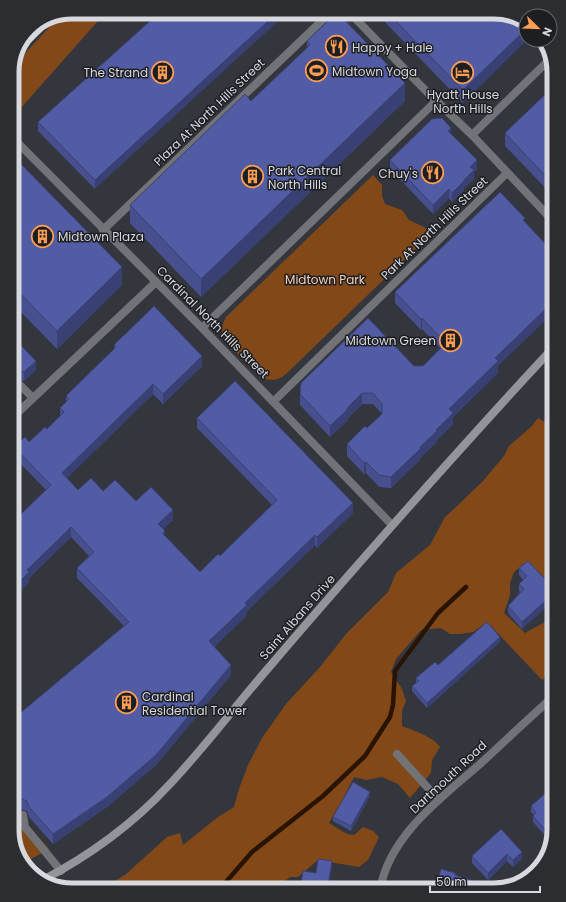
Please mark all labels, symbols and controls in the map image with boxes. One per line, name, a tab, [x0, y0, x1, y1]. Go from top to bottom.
north arrow	[518, 8, 558, 48]
text: N	[538, 25, 556, 39]
restaurant icon: Happy + Hale	[324, 34, 350, 60]
place label: Happy + Hale	[352, 39, 433, 56]
street label: Plaza At North Hills Street	[150, 54, 268, 170]
sports icon: Midtown Yoga	[303, 58, 329, 84]
building icon: The Strand	[150, 59, 176, 85]
hotel icon: Hyatt House North Hills	[450, 60, 476, 86]
place label: Midtown Yoga	[332, 63, 417, 80]
place label: The Strand	[83, 64, 148, 81]
place label: Hyatt House North Hills	[427, 86, 499, 117]
restaurant icon: Chuy's	[420, 160, 446, 186]
place label: Park Central North Hills	[268, 162, 341, 193]
building icon: Park Central North Hills	[239, 164, 265, 190]
place label: Chuy's	[378, 165, 418, 182]
street label: Park At North Hills Street	[377, 172, 491, 284]
building icon: Midtown Plaza	[30, 223, 56, 249]
place label: Midtown Plaza	[58, 228, 144, 245]
street label: Cardinal North Hills Street	[153, 262, 273, 382]
park label: Midtown Park	[285, 271, 366, 288]
building icon: Midtown Green	[438, 327, 464, 353]
place label: Midtown Green	[345, 332, 436, 349]
street label: Saint Albans Drive	[255, 571, 339, 663]
place label: Cardinal Residential Tower	[142, 688, 247, 719]
building icon: Cardinal Residential Tower	[114, 690, 140, 716]
street label: Dartmouth Road	[406, 737, 490, 817]
scale bar	[430, 868, 540, 894]
text: 50 m	[436, 873, 467, 890]

